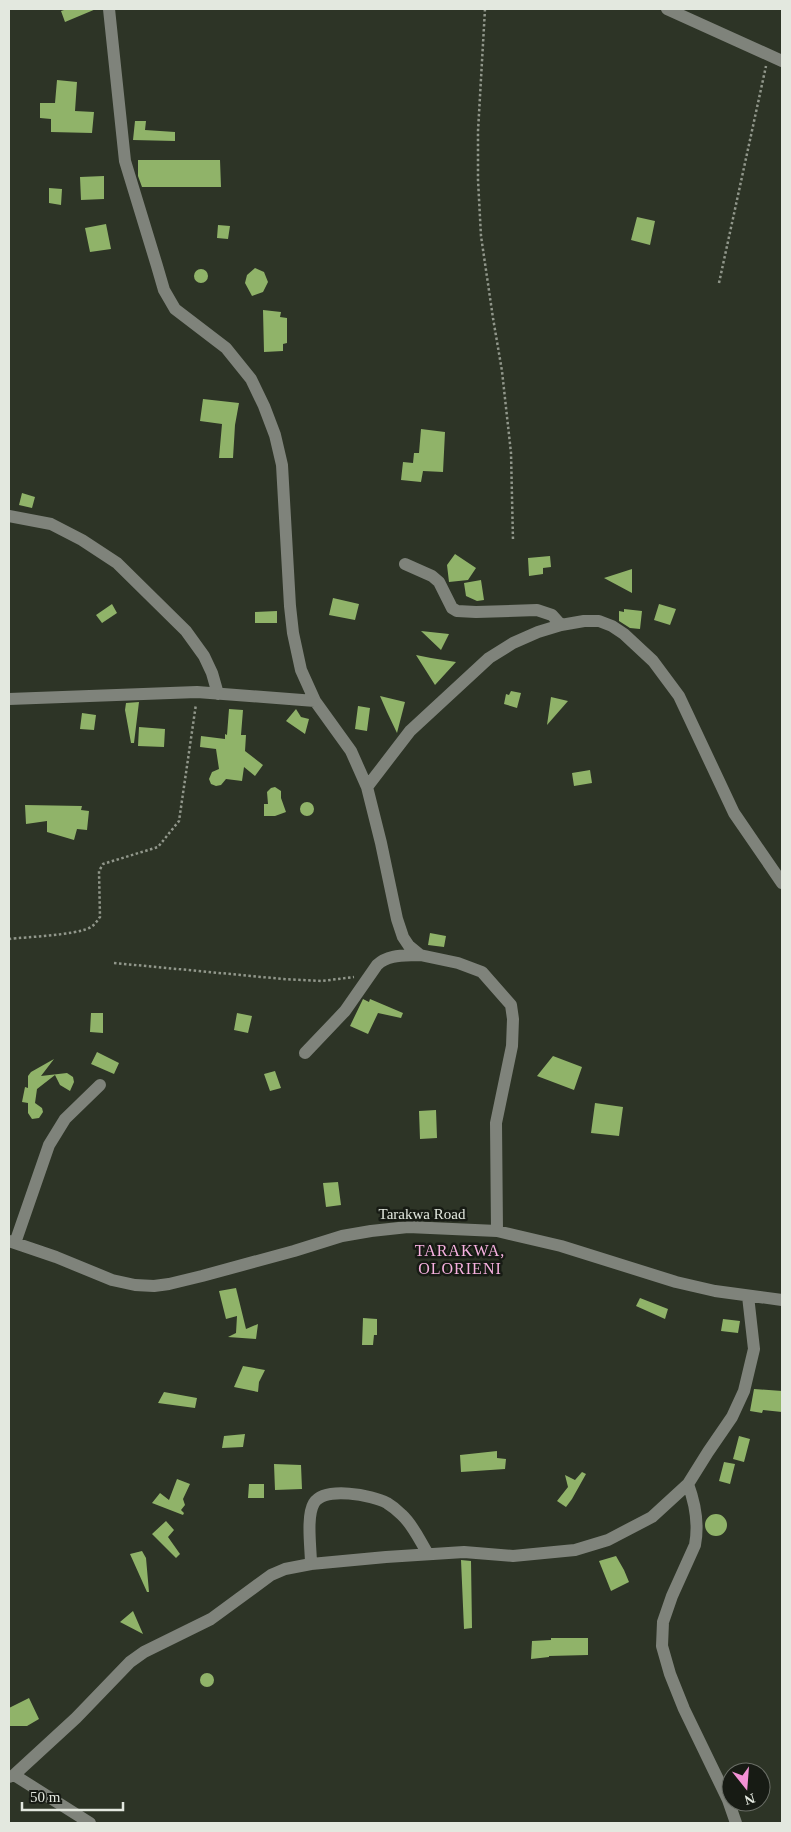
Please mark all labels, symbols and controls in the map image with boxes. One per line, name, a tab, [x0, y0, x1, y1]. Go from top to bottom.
street label: Tarakwa Road	[379, 1206, 466, 1222]
district label: TARAKWA, OLORIENI	[415, 1242, 505, 1277]
north arrow	[721, 1762, 771, 1812]
scale bar	[22, 1780, 124, 1812]
text: 50 m	[30, 1789, 61, 1805]
text: N	[743, 1790, 757, 1808]

